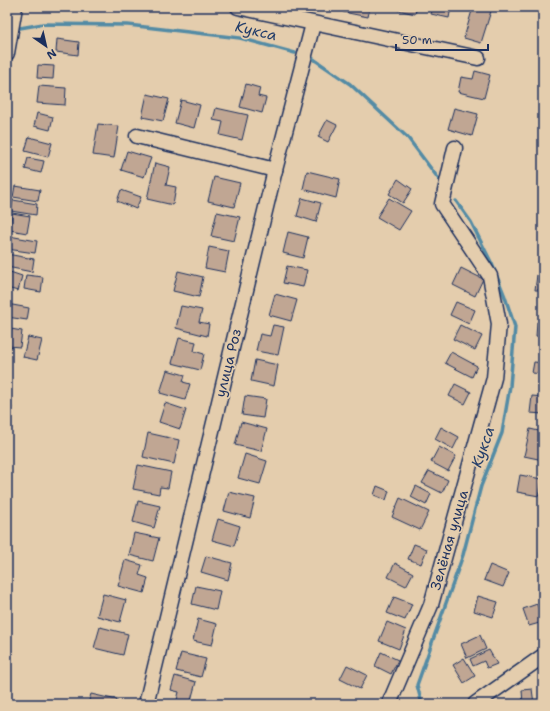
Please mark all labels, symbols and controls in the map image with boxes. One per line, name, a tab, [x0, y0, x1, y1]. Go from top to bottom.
water label: Кукса	[233, 17, 279, 45]
north arrow	[26, 26, 66, 66]
scale bar	[396, 26, 488, 52]
text: 50 m	[402, 32, 432, 48]
text: N	[43, 45, 59, 63]
street label: улица Роз	[211, 327, 245, 399]
water label: Кукса	[467, 424, 499, 470]
street label: Зелёная улица	[426, 488, 472, 592]

